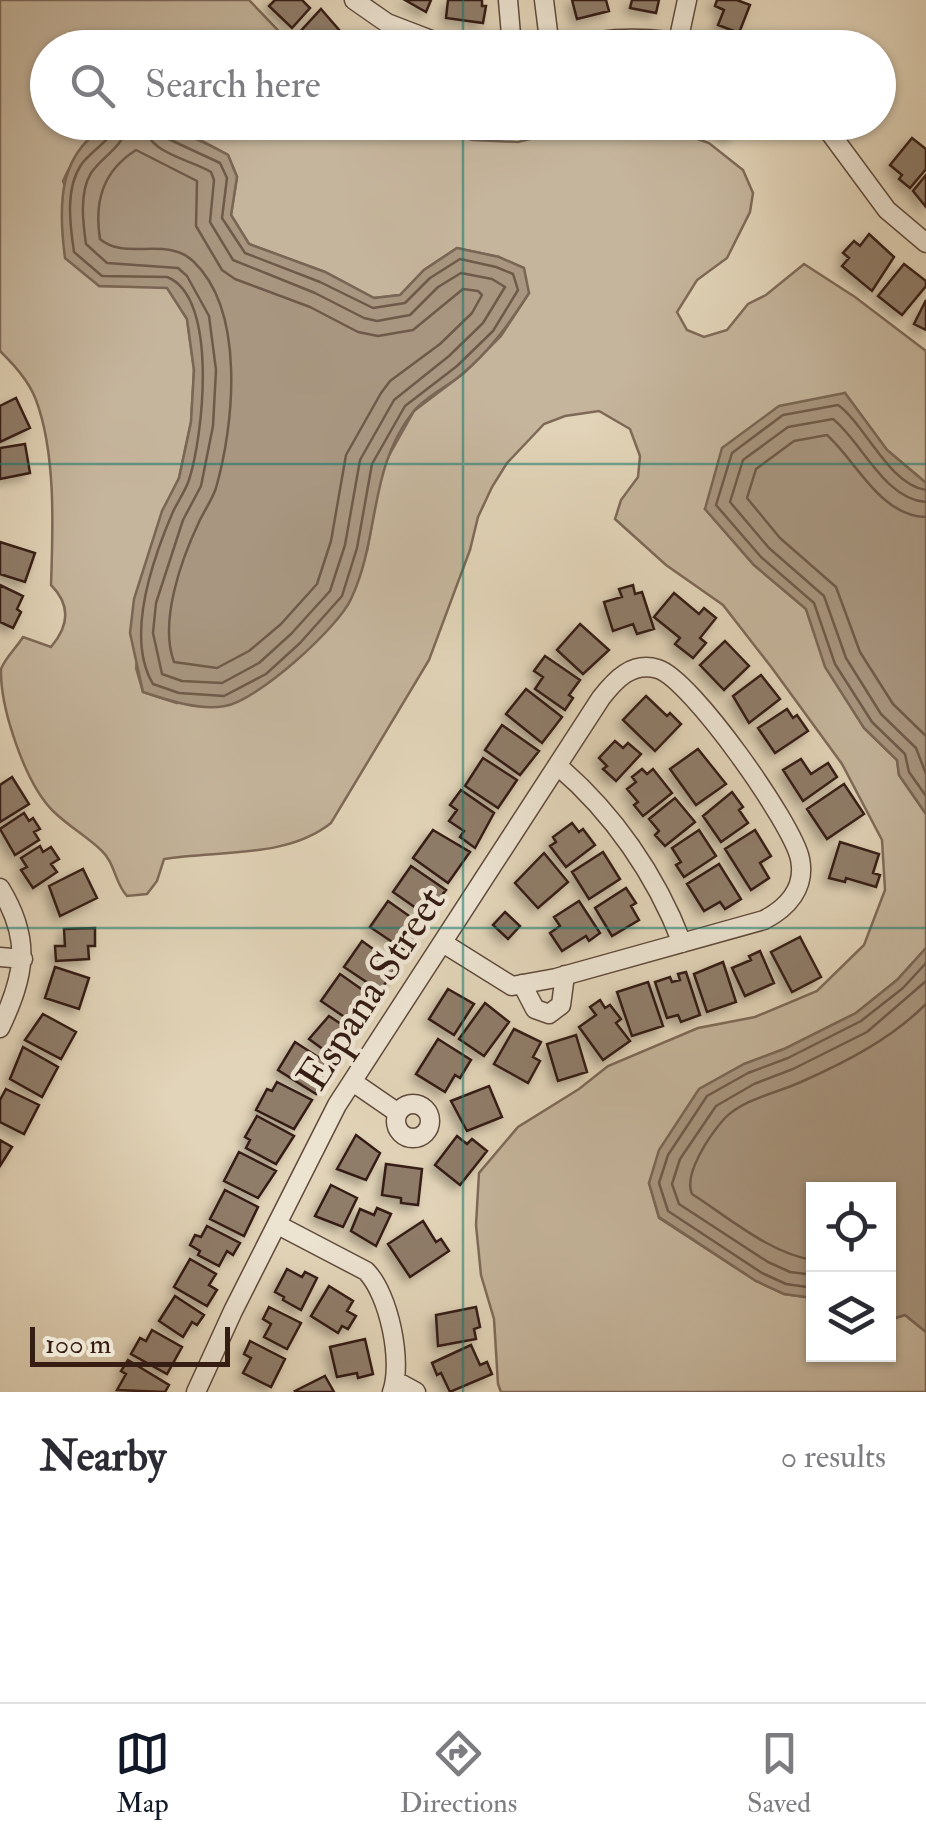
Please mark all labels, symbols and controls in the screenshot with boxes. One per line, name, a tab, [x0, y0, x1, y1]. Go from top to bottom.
search box	[30, 30, 896, 140]
icon: search	[65, 58, 120, 113]
text: Search here	[145, 61, 321, 109]
street label: Espana Street	[287, 877, 457, 1101]
map controls	[806, 1182, 896, 1362]
button: locate	[806, 1182, 896, 1272]
button: layers	[806, 1272, 896, 1362]
scale bar	[30, 1322, 230, 1366]
text: 100 m	[45, 1327, 111, 1362]
text: Nearby	[40, 1431, 166, 1483]
text: 0 results	[781, 1437, 886, 1477]
tab: Map	[115, 1726, 170, 1821]
tab: Directions	[400, 1726, 517, 1821]
tab: Saved	[747, 1726, 811, 1821]

